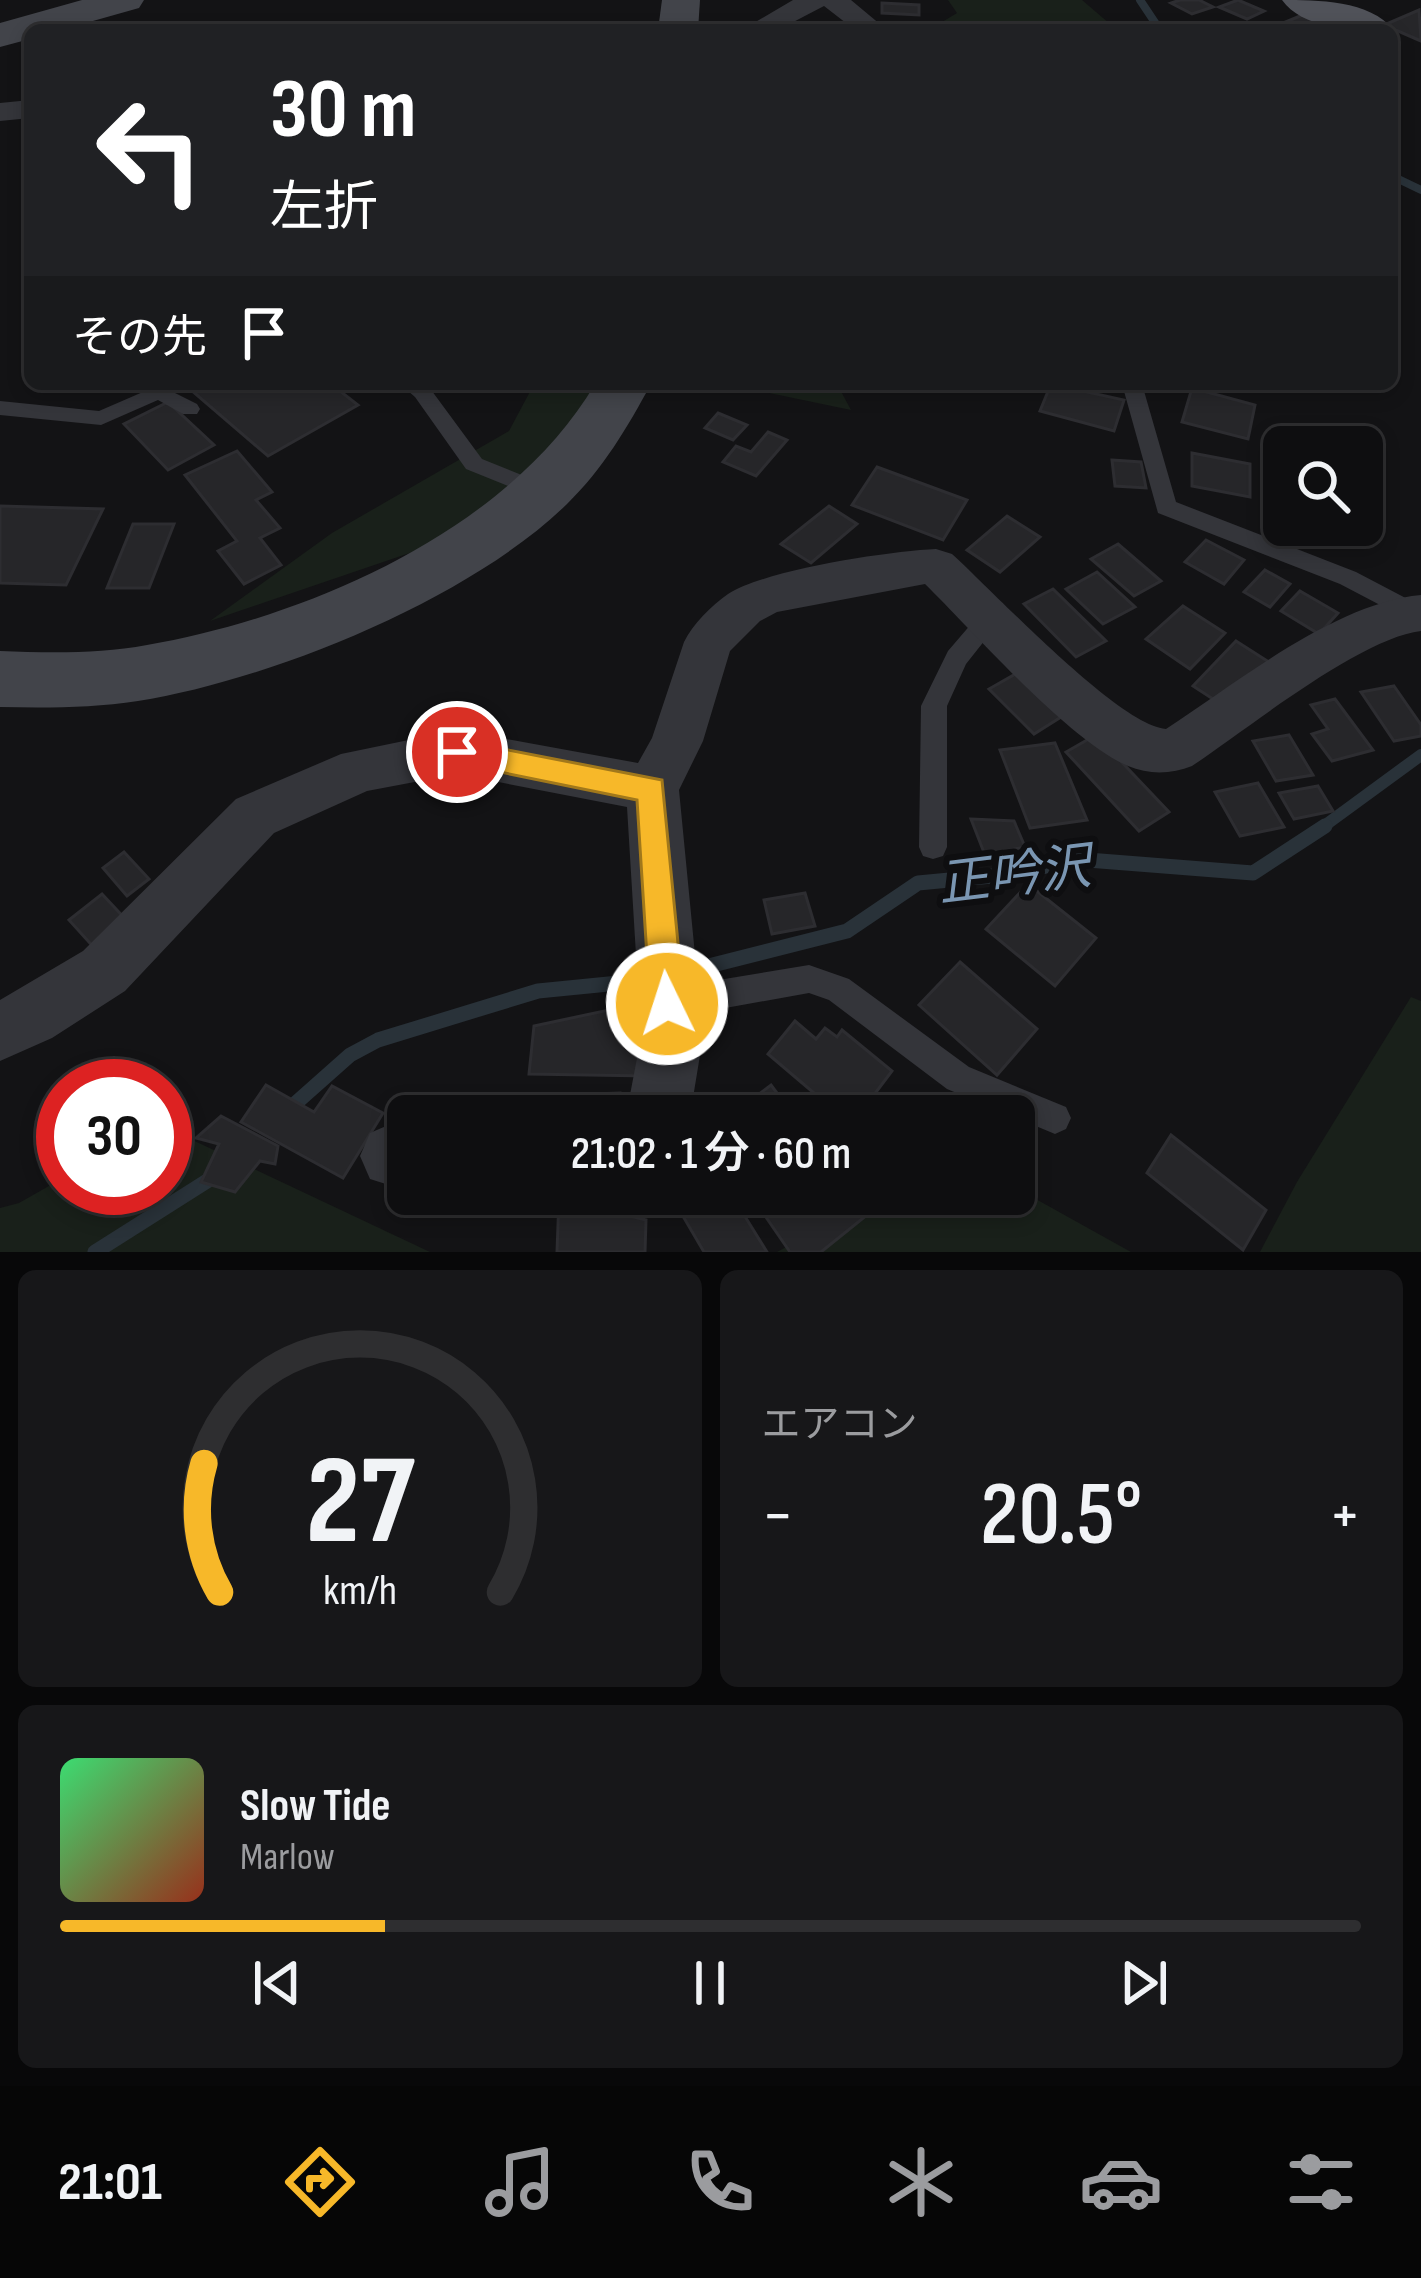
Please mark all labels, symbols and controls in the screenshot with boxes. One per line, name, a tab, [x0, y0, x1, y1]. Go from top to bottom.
text: 30 m	[270, 60, 416, 161]
icon: left	[72, 72, 228, 228]
text: 左折	[270, 176, 378, 241]
icon: arrive	[231, 300, 297, 366]
text: その先	[72, 311, 207, 366]
map controls	[1263, 426, 1383, 546]
button: search	[1263, 426, 1383, 546]
pin	[406, 701, 508, 803]
icon: arrive	[424, 719, 490, 785]
water label: 正吟沢	[935, 836, 1100, 916]
position arrow	[604, 941, 730, 1067]
speed limit sign: 30	[36, 1059, 192, 1215]
text: 21:02 · 1 分 · 60 m	[571, 1127, 851, 1182]
text: エアコン	[762, 1402, 918, 1449]
text: 27	[305, 1429, 415, 1578]
text: 20.5°	[980, 1462, 1142, 1570]
text: −	[762, 1477, 794, 1556]
text: +	[1329, 1477, 1361, 1556]
text: km/h	[323, 1564, 397, 1616]
text: Slow Tide	[240, 1779, 391, 1834]
text: Marlow	[240, 1834, 335, 1881]
icon: previous	[244, 1950, 310, 2016]
icon: pause	[677, 1950, 743, 2016]
icon: next	[1111, 1950, 1177, 2016]
icon: directions	[278, 2140, 362, 2224]
icon: music	[478, 2140, 562, 2224]
icon: phone	[678, 2140, 762, 2224]
icon: climate	[879, 2140, 963, 2224]
icon: car	[1079, 2140, 1163, 2224]
icon: filters	[1279, 2140, 1363, 2224]
text: 21:01	[58, 2150, 162, 2215]

